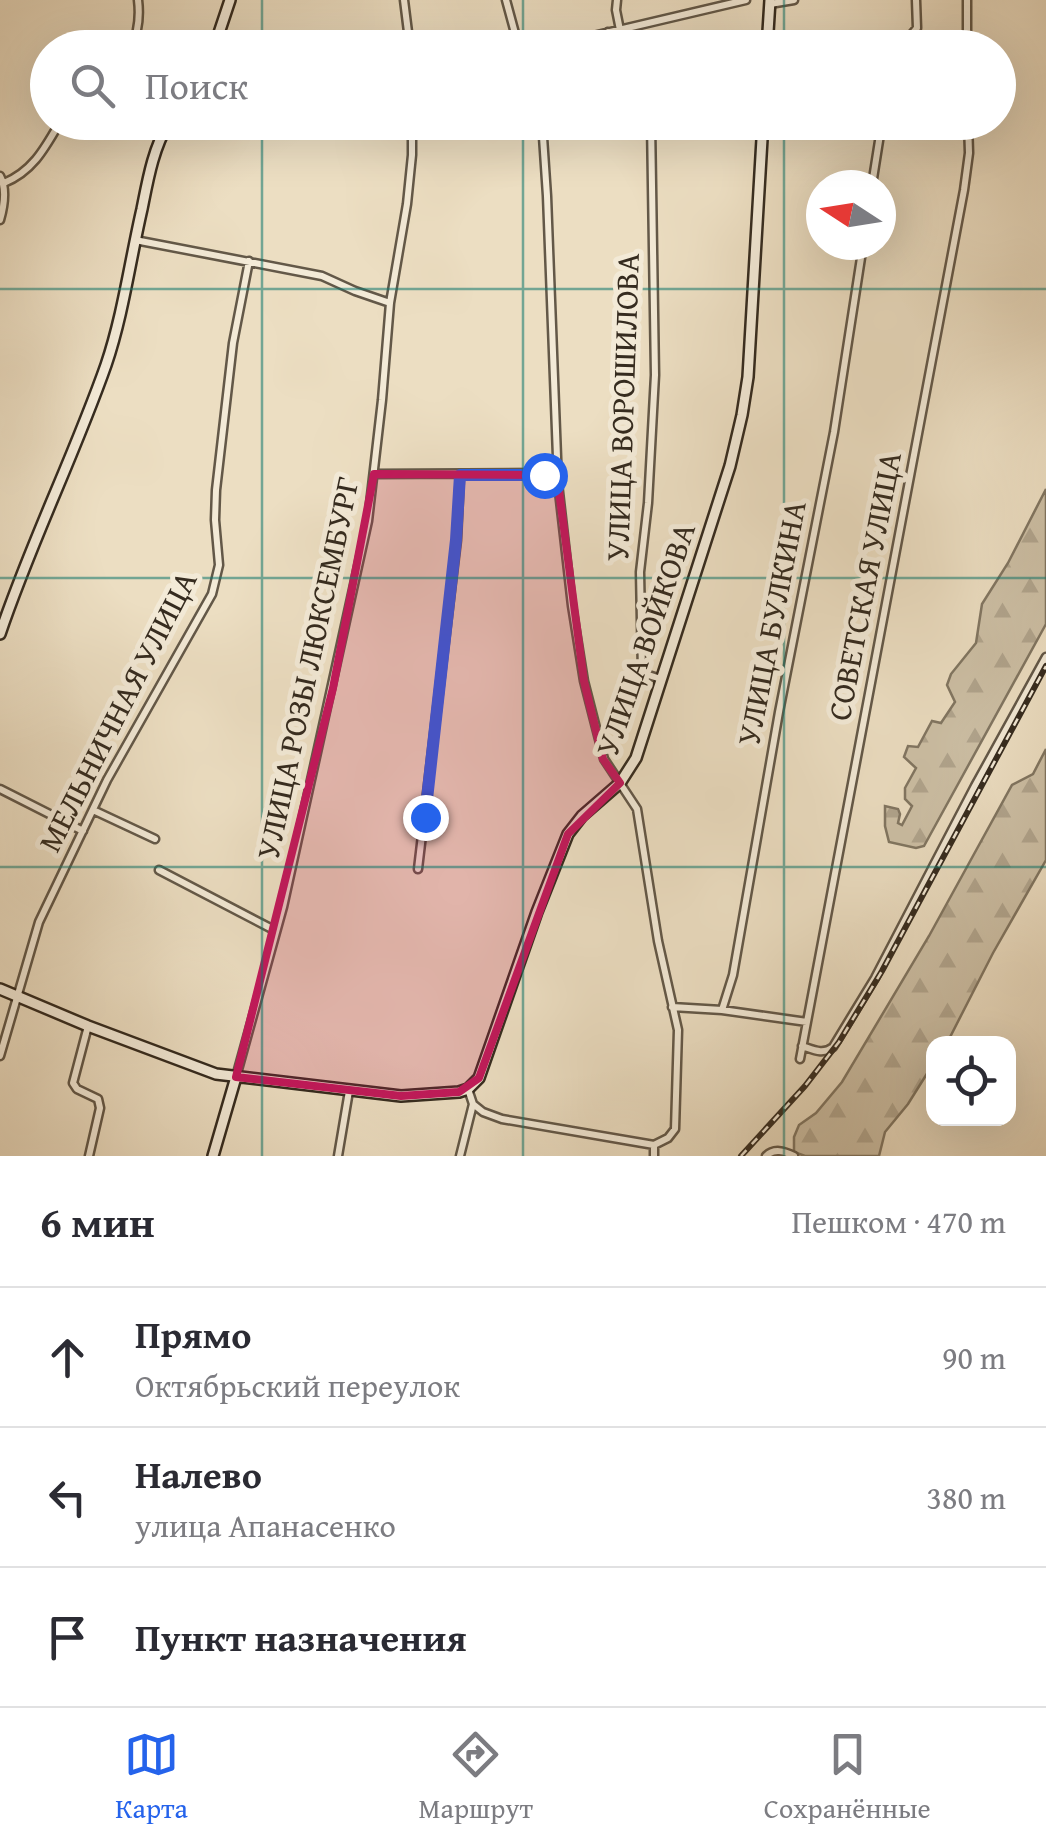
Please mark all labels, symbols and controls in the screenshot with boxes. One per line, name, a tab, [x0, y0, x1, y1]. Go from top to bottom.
search box	[30, 30, 1016, 140]
text: Поиск	[145, 57, 248, 113]
icon: search	[65, 58, 120, 113]
north arrow	[806, 170, 896, 260]
street label: УЛИЦА ВОРОШИЛОВА	[593, 252, 651, 562]
street label: СОВЕТСКАЯ УЛИЦА	[815, 447, 913, 724]
route start	[522, 453, 568, 499]
street label: УЛИЦА РОЗЫ ЛЮКСЕМБУРГ	[243, 472, 371, 864]
street label: УЛИЦА БУЛКИНА	[724, 496, 818, 749]
street label: УЛИЦА ВОЙКОВА	[583, 515, 707, 762]
street label: МЕЛЬНИЧНАЯ УЛИЦА	[26, 562, 209, 860]
route end	[403, 795, 449, 841]
map controls	[926, 1036, 1016, 1126]
button: locate	[926, 1036, 1016, 1126]
text: 6 мин	[40, 1191, 155, 1252]
text: Пешком · 470 m	[791, 1198, 1006, 1245]
text: Прямо	[135, 1306, 251, 1362]
icon: ahead	[40, 1330, 95, 1385]
text: 90 m	[942, 1334, 1006, 1381]
text: Октябрьский переулок	[135, 1362, 460, 1409]
text: Налево	[135, 1446, 262, 1502]
icon: left	[40, 1470, 95, 1525]
text: 380 m	[927, 1474, 1006, 1521]
text: улица Апанасенко	[135, 1502, 396, 1549]
text: Пункт назначения	[135, 1609, 467, 1665]
icon: arrive	[40, 1610, 95, 1665]
tab: Карта	[115, 1727, 188, 1828]
tab: Маршрут	[419, 1727, 533, 1828]
tab: Сохранённые	[764, 1727, 931, 1828]

